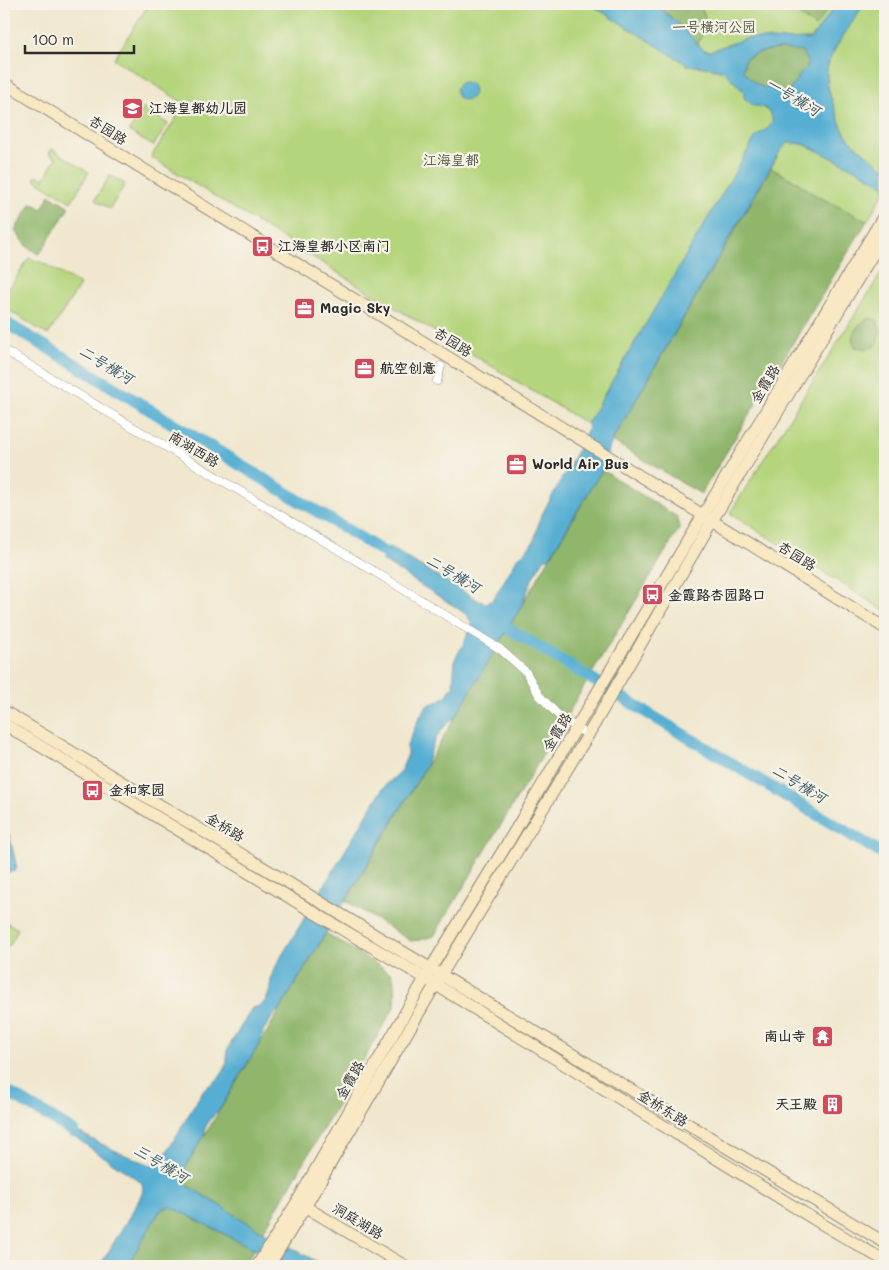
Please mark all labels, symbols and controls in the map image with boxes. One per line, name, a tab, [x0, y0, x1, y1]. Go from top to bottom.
park label: 一号横河公园	[672, 17, 756, 36]
scale bar	[25, 22, 134, 54]
text: 100 m	[32, 29, 74, 49]
water label: 一号横河	[763, 72, 827, 122]
school or university icon: 江海皇都幼儿园	[121, 96, 145, 120]
place label: 江海皇都幼儿园	[149, 98, 247, 117]
street label: 杏园路	[85, 110, 131, 149]
park label: 江海皇都	[423, 150, 479, 169]
bus stop icon: 江海皇都小区南门	[250, 234, 274, 258]
place label: 江海皇都小区南门	[278, 236, 390, 255]
office icon: Magic Sky	[292, 296, 316, 320]
place label: Magic Sky	[320, 298, 391, 317]
street label: 杏园路	[430, 322, 476, 361]
water label: 二号横河	[76, 340, 140, 390]
office icon: 航空创意	[352, 356, 376, 380]
place label: 航空创意	[380, 358, 436, 377]
street label: 金霞路	[746, 361, 784, 407]
street label: 南湖西路	[165, 426, 223, 471]
office icon: World Air Bus	[504, 452, 528, 476]
place label: World Air Bus	[532, 454, 629, 473]
street label: 杏园路	[774, 536, 820, 575]
water label: 二号横河	[423, 549, 487, 599]
bus stop icon: 金霞路杏园路口	[640, 583, 664, 607]
place label: 金霞路杏园路口	[668, 585, 766, 604]
street label: 金霞路	[538, 709, 576, 755]
water label: 二号横河	[769, 759, 833, 809]
bus stop icon: 金和家园	[81, 778, 105, 802]
place label: 金和家园	[109, 780, 165, 799]
street label: 金桥路	[202, 808, 248, 846]
temple icon: 南山寺	[810, 1024, 834, 1048]
place label: 南山寺	[764, 1026, 806, 1045]
street label: 金霞路	[331, 1057, 368, 1103]
street label: 金桥东路	[634, 1085, 692, 1130]
building icon: 天王殿	[821, 1092, 845, 1116]
place label: 天王殿	[775, 1094, 817, 1113]
water label: 三号横河	[131, 1139, 195, 1189]
street label: 洞庭湖路	[329, 1198, 387, 1243]

